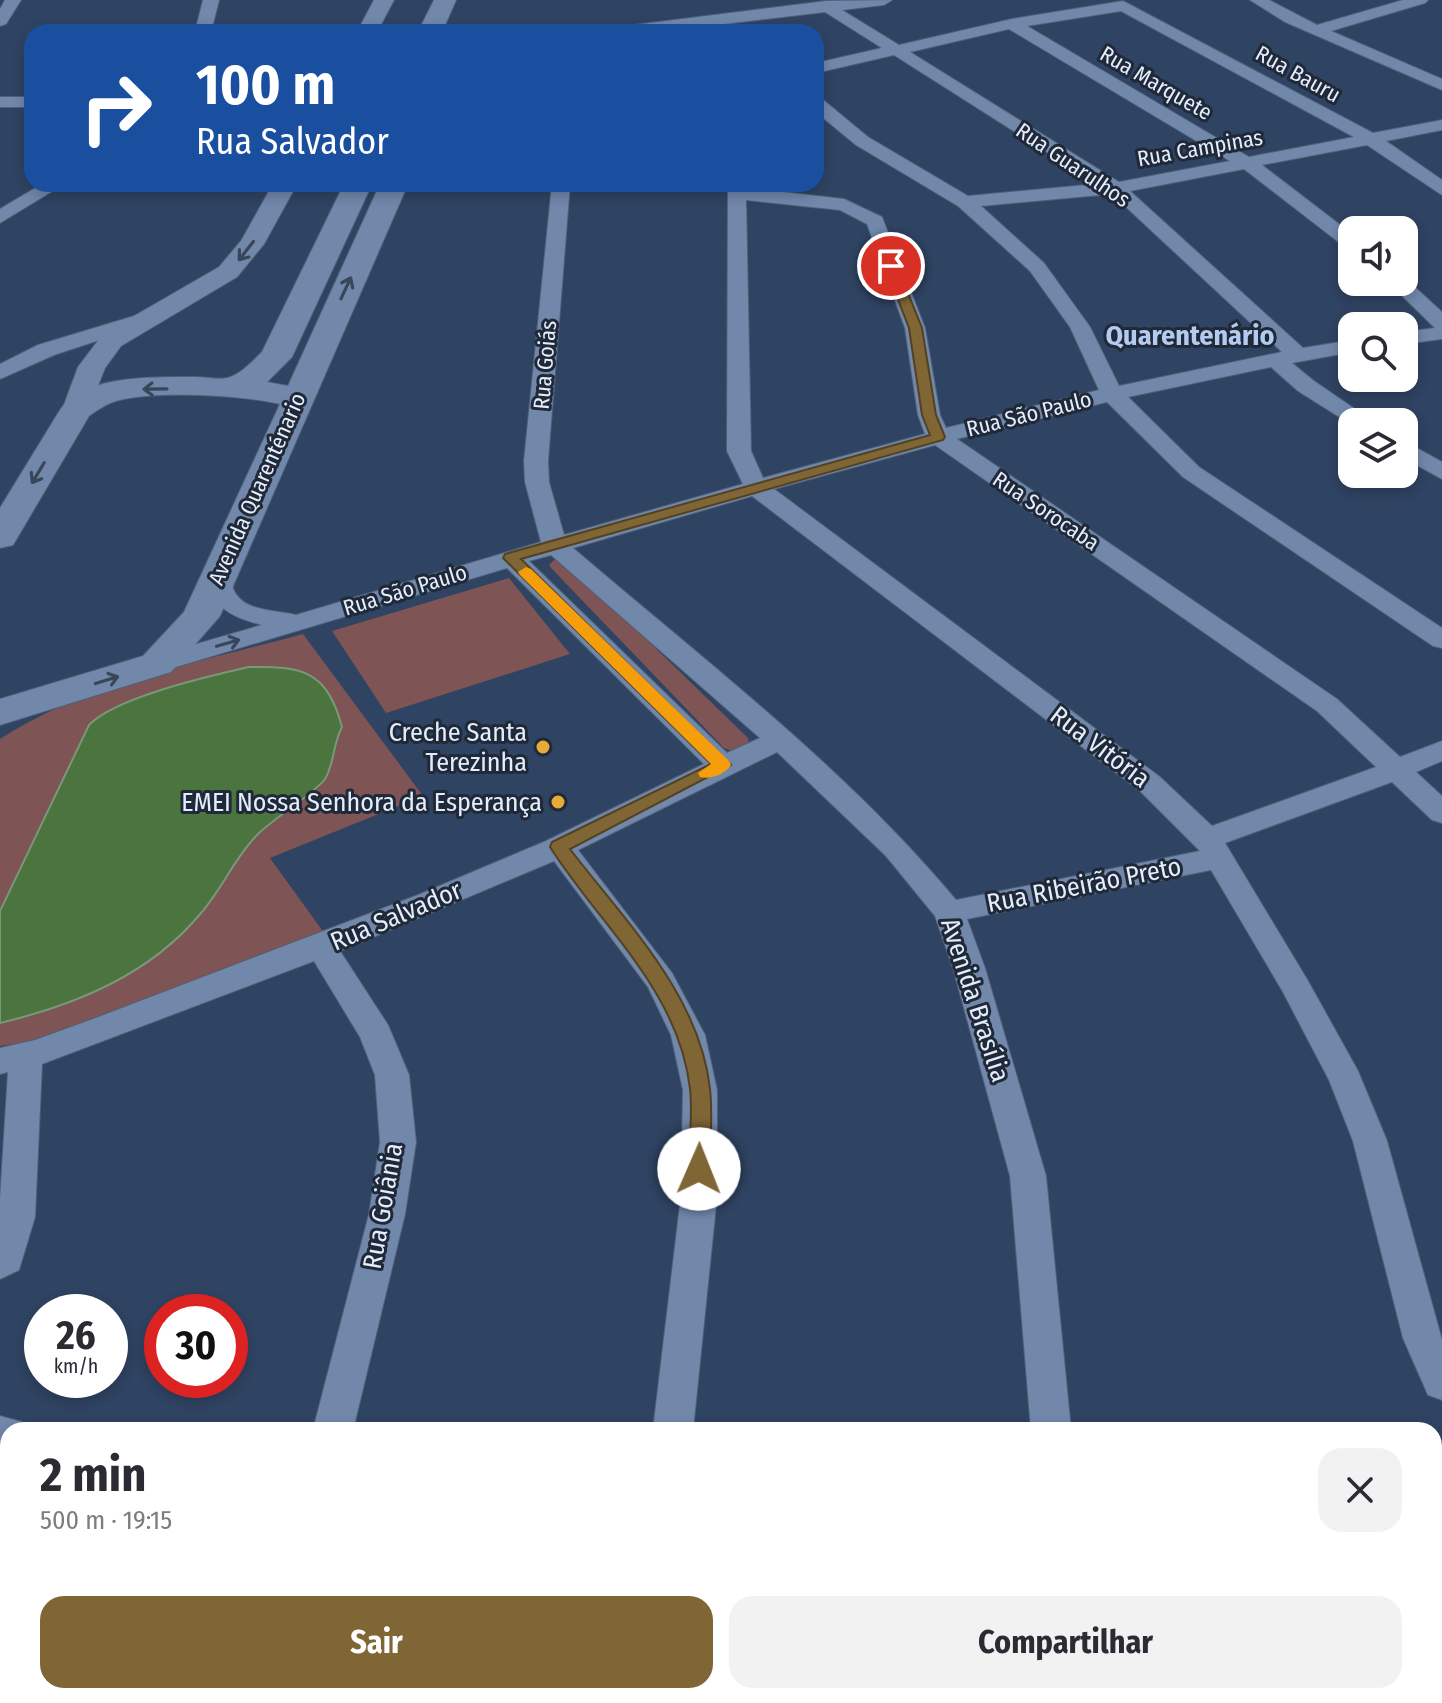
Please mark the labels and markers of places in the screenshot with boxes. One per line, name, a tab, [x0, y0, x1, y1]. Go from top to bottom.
pin	[857, 232, 925, 300]
place label: Creche Santa Terezinha	[389, 717, 527, 778]
marker: Creche Santa Terezinha	[534, 738, 552, 756]
place label: EMEI Nossa Senhora da Esperança	[181, 787, 542, 818]
marker: EMEI Nossa Senhora da Esperança	[549, 793, 567, 811]

